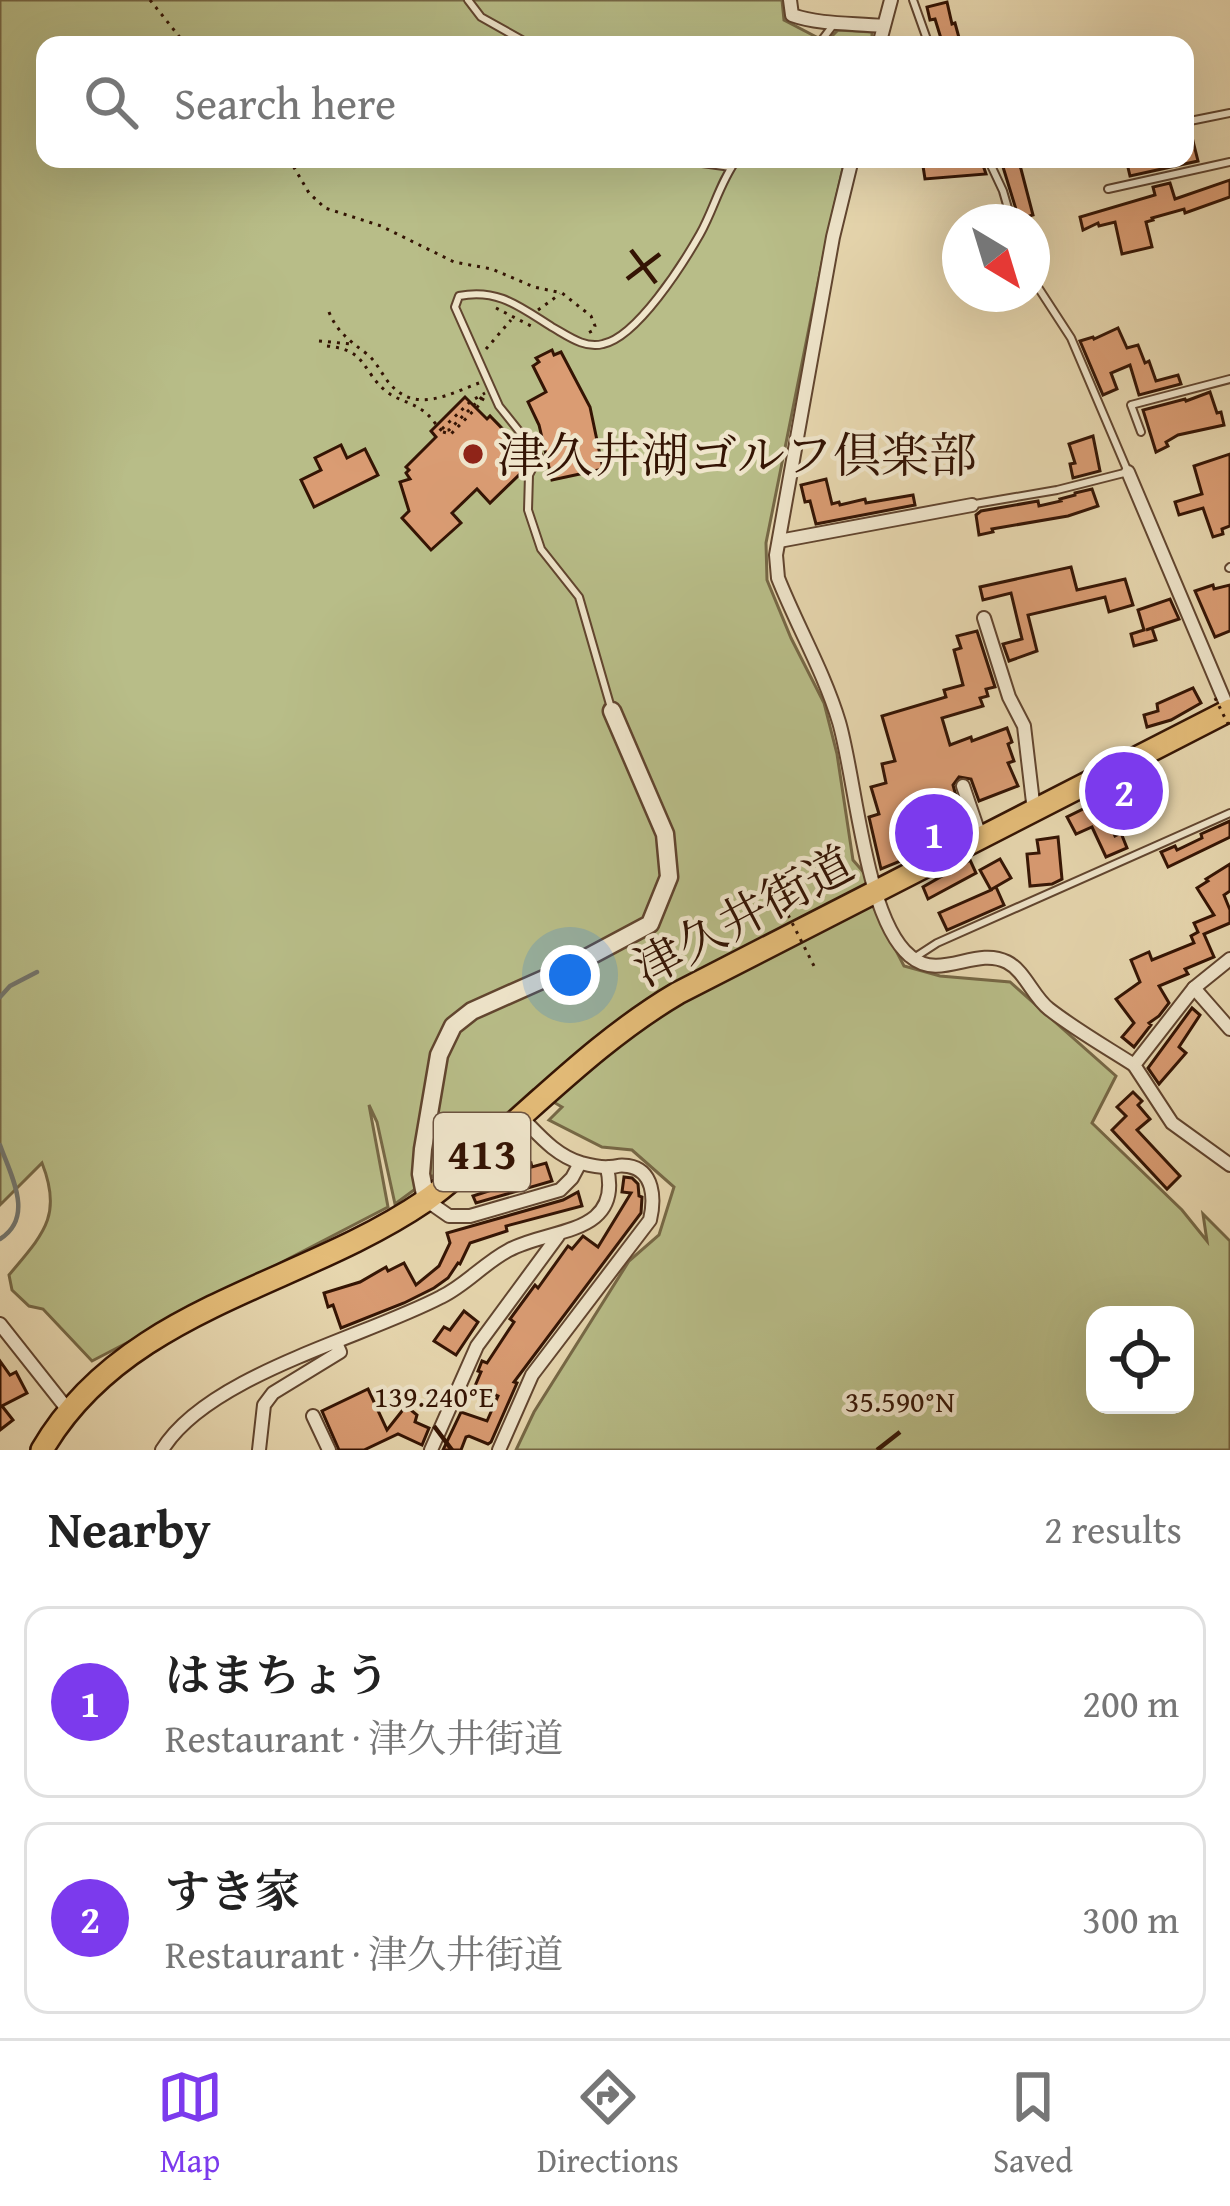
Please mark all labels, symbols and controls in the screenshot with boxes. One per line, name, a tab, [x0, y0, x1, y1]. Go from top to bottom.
search box	[36, 36, 1194, 168]
icon: search	[78, 69, 144, 135]
text: Search here	[174, 70, 396, 135]
north arrow	[942, 204, 1050, 312]
place label: 津久井湖ゴルフ倶楽部	[497, 419, 977, 490]
marker: 津久井湖ゴルフ倶楽部	[460, 441, 486, 467]
pin: 2	[1085, 746, 1163, 836]
pin: 1	[895, 788, 973, 878]
street label: 津久井街道	[620, 827, 866, 1003]
your location	[540, 945, 600, 1005]
road number: 413	[434, 1113, 530, 1191]
map controls	[1086, 1306, 1194, 1414]
button: locate	[1086, 1306, 1194, 1414]
text: 139.240°E	[374, 1374, 494, 1418]
text: 35.590°N	[845, 1379, 955, 1423]
text: Nearby	[48, 1491, 211, 1566]
text: 2 results	[1044, 1500, 1182, 1557]
text: はまちょう	[165, 1642, 390, 1707]
text: 1	[80, 1674, 100, 1731]
text: 200 m	[1082, 1674, 1179, 1731]
text: Restaurant · 津久井街道	[165, 1709, 563, 1766]
text: すき家	[165, 1858, 300, 1923]
text: 2	[80, 1890, 100, 1947]
text: 300 m	[1082, 1890, 1179, 1947]
text: Restaurant · 津久井街道	[165, 1925, 563, 1982]
tab: Map	[157, 2064, 223, 2184]
tab: Directions	[537, 2064, 679, 2184]
tab: Saved	[993, 2064, 1073, 2184]

